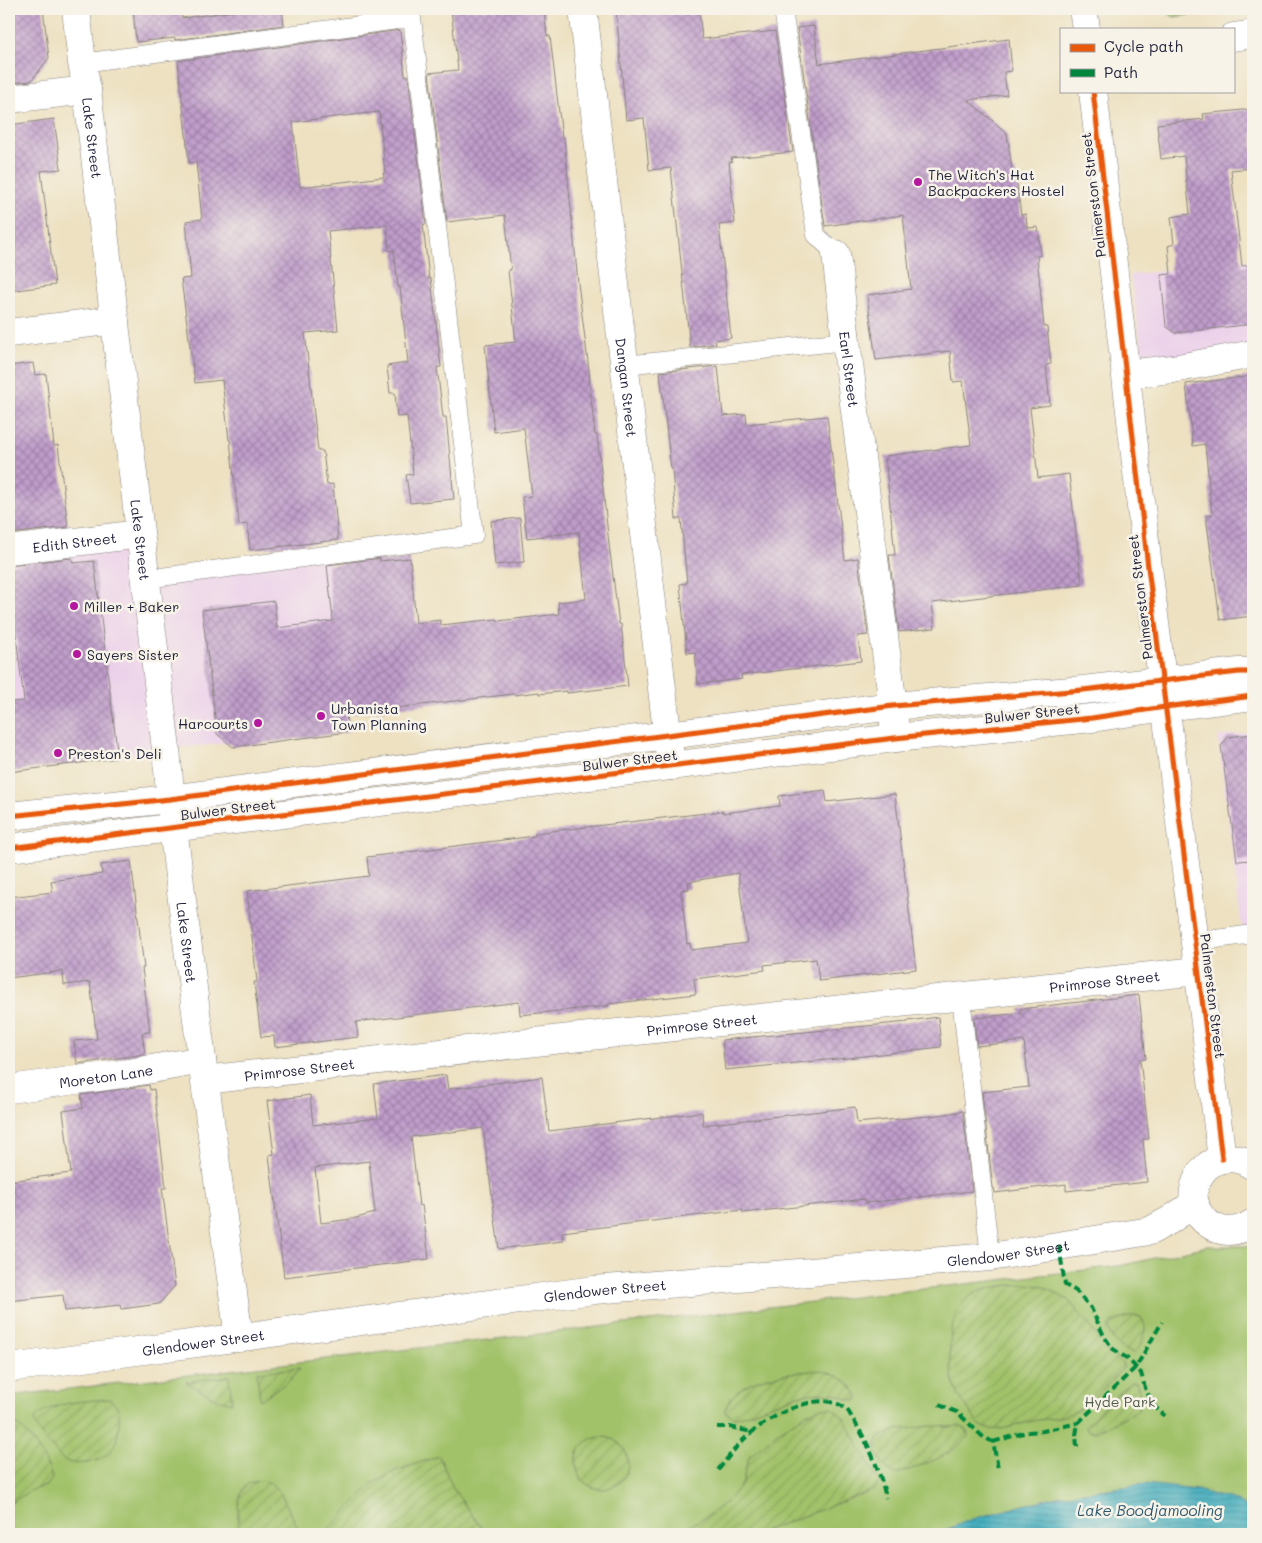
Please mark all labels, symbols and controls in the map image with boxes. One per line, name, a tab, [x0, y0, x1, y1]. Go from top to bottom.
legend	[1060, 28, 1234, 92]
text: Cycle path	[1104, 36, 1183, 56]
text: Path	[1104, 62, 1138, 82]
street label: Lake Street	[78, 96, 107, 179]
street label: Palmerston Street	[1076, 131, 1110, 259]
place label: The Witch's Hat Backpackers Hostel	[928, 165, 1065, 200]
marker: The Witch's Hat Backpackers Hostel	[912, 176, 924, 188]
street label: Earl Street	[835, 330, 864, 408]
street label: Dangan Street	[612, 337, 642, 438]
street label: Lake Street	[127, 498, 155, 581]
street label: Edith Street	[31, 527, 118, 557]
street label: Palmerston Street	[1123, 533, 1157, 661]
place label: Miller + Baker	[84, 597, 179, 616]
marker: Miller + Baker	[68, 600, 80, 612]
place label: Sayers Sister	[87, 645, 179, 664]
marker: Sayers Sister	[71, 648, 83, 660]
place label: Urbanista Town Planning	[331, 699, 427, 734]
street label: Bulwer Street	[984, 699, 1080, 727]
marker: Urbanista Town Planning	[315, 710, 327, 722]
place label: Harcourts	[178, 714, 248, 733]
marker: Harcourts	[252, 717, 264, 729]
place label: Preston's Deli	[68, 744, 162, 763]
street label: Bulwer Street	[581, 745, 679, 775]
marker: Preston's Deli	[52, 747, 64, 759]
street label: Bulwer Street	[179, 794, 277, 824]
street label: Lake Street	[173, 901, 202, 984]
street label: Palmerston Street	[1196, 932, 1230, 1060]
street label: Primrose Street	[1048, 966, 1161, 996]
street label: Primrose Street	[646, 1009, 758, 1039]
street label: Primrose Street	[243, 1053, 356, 1085]
street label: Moreton Lane	[58, 1059, 154, 1092]
street label: Glendower Street	[946, 1235, 1071, 1270]
street label: Glendower Street	[542, 1275, 667, 1306]
street label: Glendower Street	[141, 1325, 266, 1360]
park label: Hyde Park	[1084, 1392, 1156, 1411]
water label: Lake Boodjamooling	[1077, 1500, 1223, 1520]

